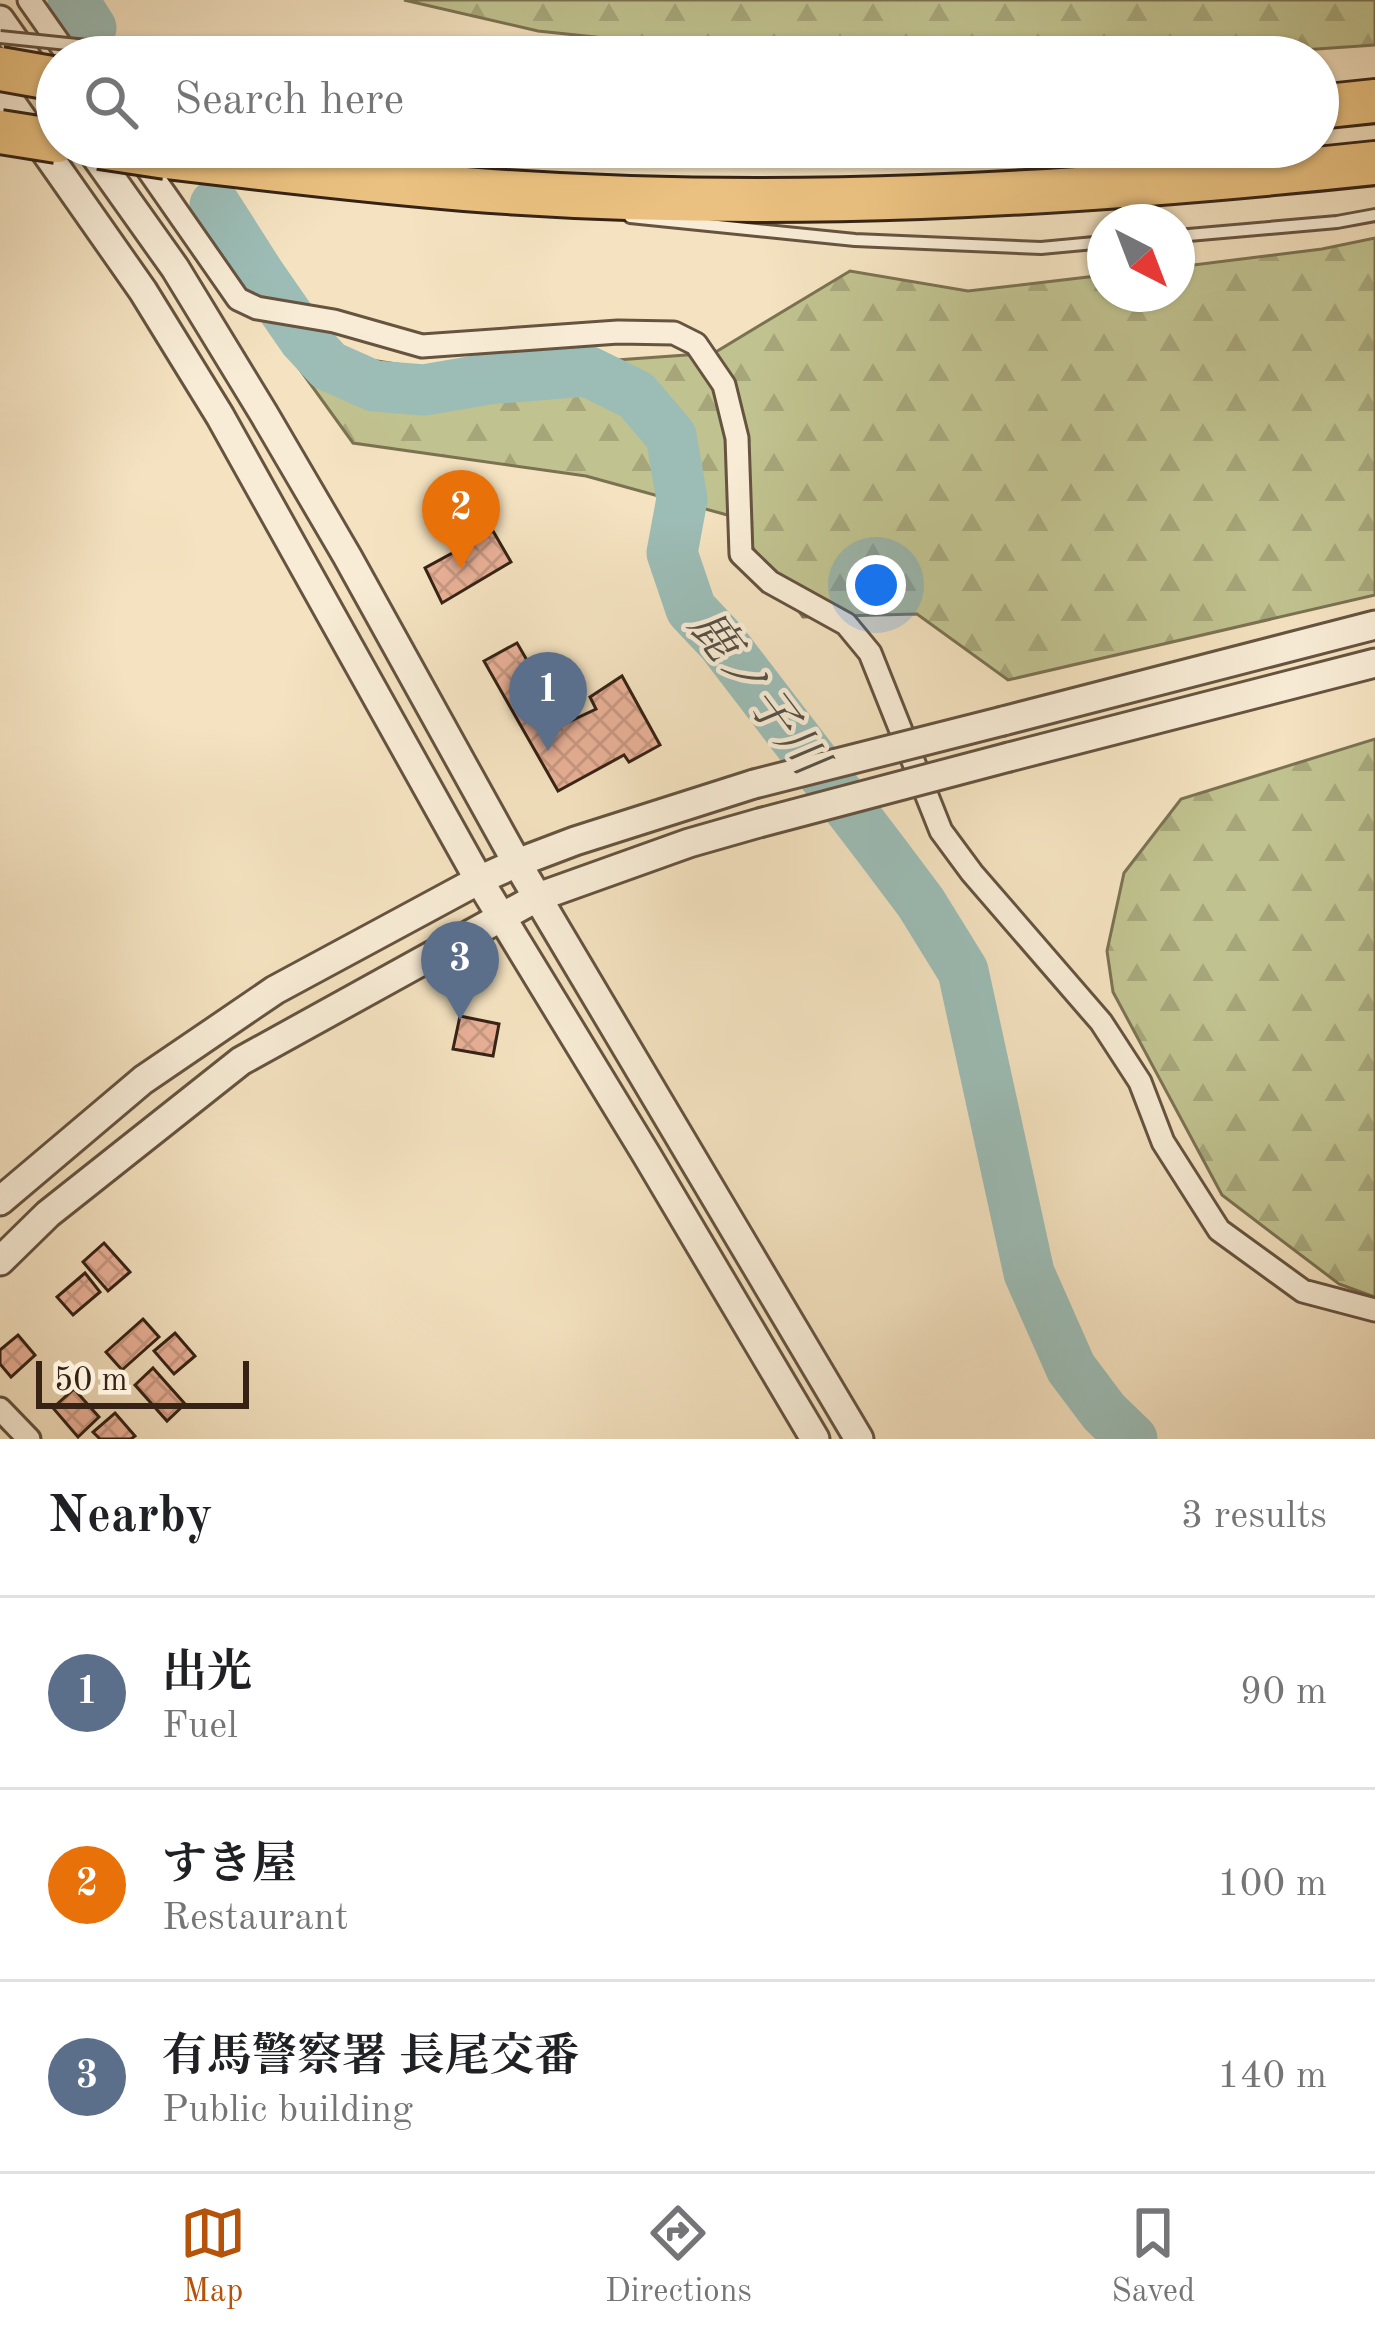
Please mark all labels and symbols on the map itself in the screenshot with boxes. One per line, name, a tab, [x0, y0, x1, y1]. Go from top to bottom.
north arrow	[1087, 204, 1195, 312]
pin: 2	[422, 470, 500, 569]
your location	[846, 555, 906, 615]
water label: 鹿ノ子川	[679, 600, 839, 789]
pin: 1	[509, 652, 587, 751]
pin: 3	[421, 921, 499, 1020]
scale bar	[36, 1355, 249, 1408]

